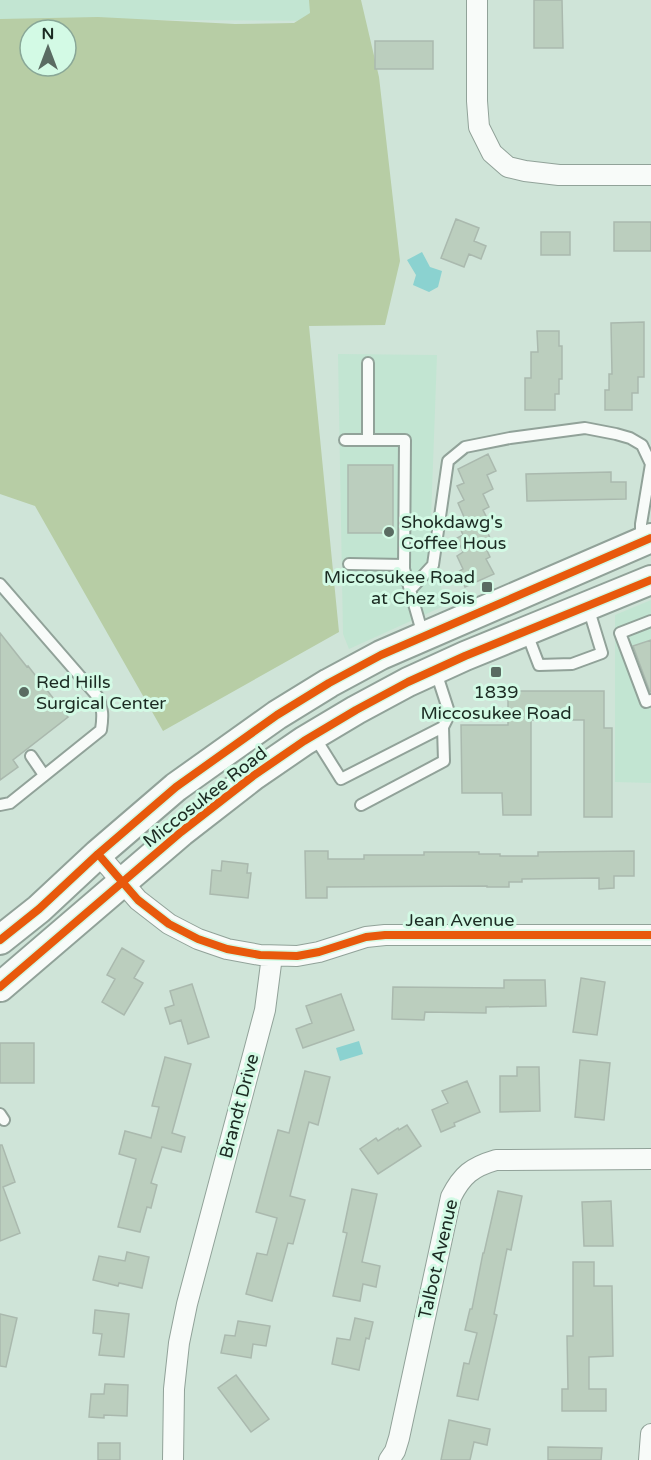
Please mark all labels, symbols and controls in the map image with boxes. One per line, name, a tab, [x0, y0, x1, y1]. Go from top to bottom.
north arrow	[18, 18, 78, 78]
text: N	[42, 24, 54, 44]
place label: Shokdawg's Coffee Hous	[401, 511, 506, 554]
marker: Shokdawg's Coffee Hous	[382, 525, 396, 539]
place label: Miccosukee Road at Chez Sois	[324, 566, 475, 609]
marker: Miccosukee Road at Chez Sois	[480, 580, 494, 594]
marker: 1839 Miccosukee Road	[489, 665, 503, 679]
place label: Red Hills Surgical Center	[36, 671, 166, 714]
place label: 1839 Miccosukee Road	[420, 681, 572, 724]
marker: Red Hills Surgical Center	[17, 685, 31, 699]
street label: Miccosukee Road	[139, 742, 271, 852]
street label: Jean Avenue	[406, 909, 514, 931]
street label: Brandt Drive	[214, 1051, 264, 1161]
street label: Talbot Avenue	[414, 1197, 462, 1321]

